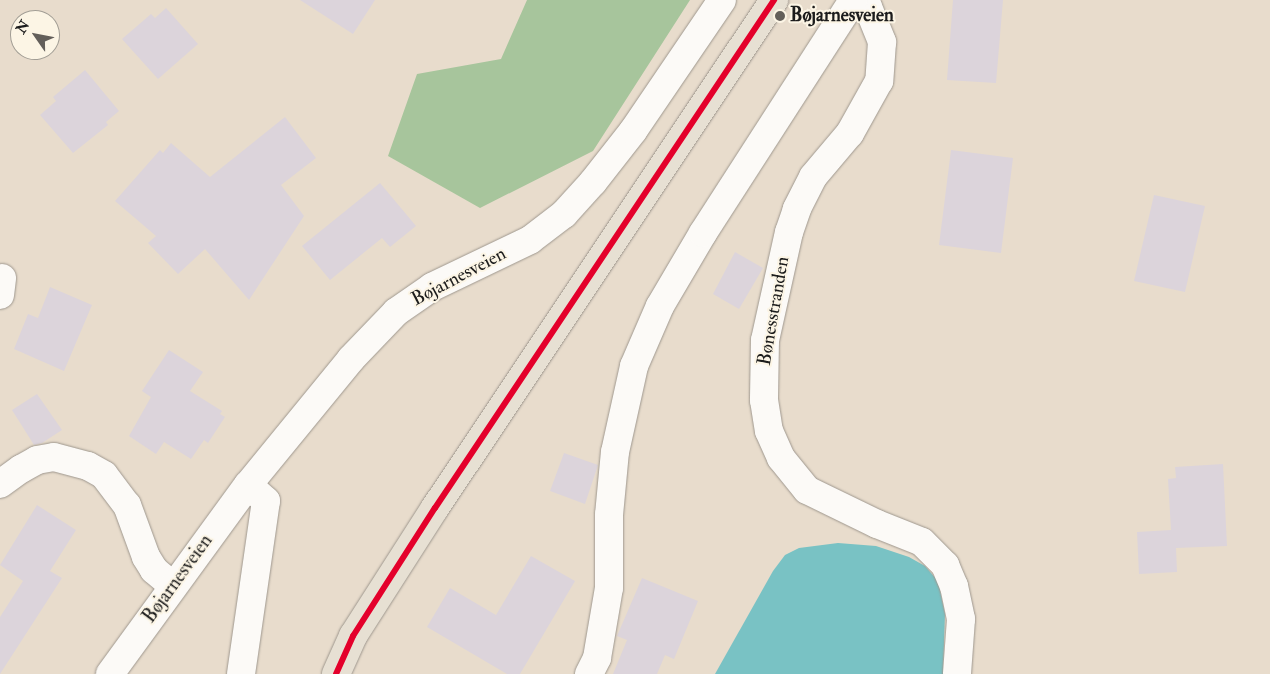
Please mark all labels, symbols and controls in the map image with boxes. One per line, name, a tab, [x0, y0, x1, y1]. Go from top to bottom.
place label: Bøjarnesveien	[790, 5, 894, 27]
north arrow	[10, 10, 60, 60]
marker: Bøjarnesveien	[774, 10, 786, 22]
text: N	[12, 17, 33, 37]
street label: Bøjarnesveien	[408, 243, 510, 311]
street label: Bønesstranden	[753, 255, 795, 367]
street label: Bøjarnesveien	[138, 530, 218, 628]

